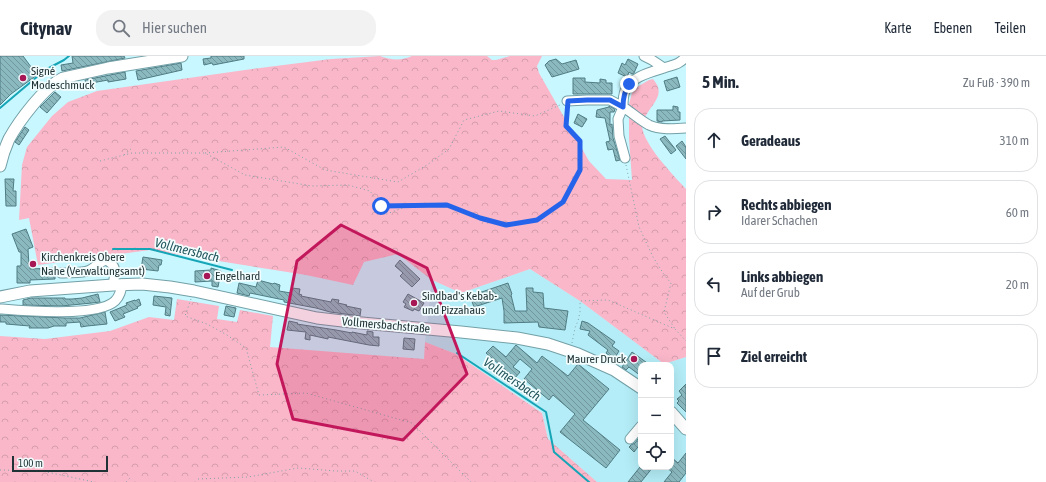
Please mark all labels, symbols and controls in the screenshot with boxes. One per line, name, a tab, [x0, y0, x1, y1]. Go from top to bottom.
search box	[96, 10, 376, 46]
text: Citynav	[20, 17, 72, 39]
icon: search	[110, 17, 132, 39]
text: Hier suchen	[142, 19, 207, 36]
text: Karte	[884, 20, 911, 36]
text: Ebenen	[933, 20, 972, 36]
text: Teilen	[994, 20, 1026, 36]
place label: Signé Modeschmuck	[31, 64, 95, 92]
text: 5 Min.	[702, 72, 739, 92]
marker: Signé Modeschmuck	[18, 73, 28, 83]
route end	[620, 75, 638, 93]
text: Zu Fuß · 390 m	[963, 75, 1030, 90]
icon: ahead	[703, 129, 725, 151]
text: Geradeaus	[741, 132, 800, 149]
text: 310 m	[1000, 133, 1029, 148]
text: Rechts abbiegen	[741, 196, 831, 213]
route start	[372, 197, 390, 215]
icon: right	[703, 201, 725, 223]
text: 60 m	[1006, 205, 1029, 220]
text: Idarer Schachen	[741, 213, 818, 228]
water label: Vollmersbach	[153, 235, 221, 265]
place label: Kirchenkreis Obere Nahe (Verwaltungsamt)	[41, 250, 145, 278]
marker: Kirchenkreis Obere Nahe (Verwaltungsamt)	[28, 259, 38, 269]
text: Links abbiegen	[741, 268, 823, 285]
place label: Engelhard	[215, 269, 260, 283]
marker: Engelhard	[202, 271, 212, 281]
icon: left	[703, 273, 725, 295]
text: 20 m	[1006, 277, 1029, 292]
text: Auf der Grub	[741, 285, 800, 300]
place label: Sindbad's Kebab- und Pizzahaus	[422, 289, 497, 317]
marker: Sindbad's Kebab- und Pizzahaus	[409, 298, 419, 308]
street label: Vollmersbachstraße	[341, 314, 431, 336]
icon: arrive	[703, 345, 725, 367]
text: Ziel erreicht	[741, 348, 807, 365]
place label: Maurer Druck	[567, 352, 627, 366]
water label: Vollmersbach	[480, 354, 544, 404]
marker: Maurer Druck	[629, 354, 639, 364]
map controls	[638, 362, 674, 470]
button: +	[638, 362, 674, 398]
button: −	[638, 398, 674, 434]
button: locate	[638, 434, 674, 470]
scale bar	[12, 454, 108, 473]
text: 100 m	[18, 457, 43, 469]

